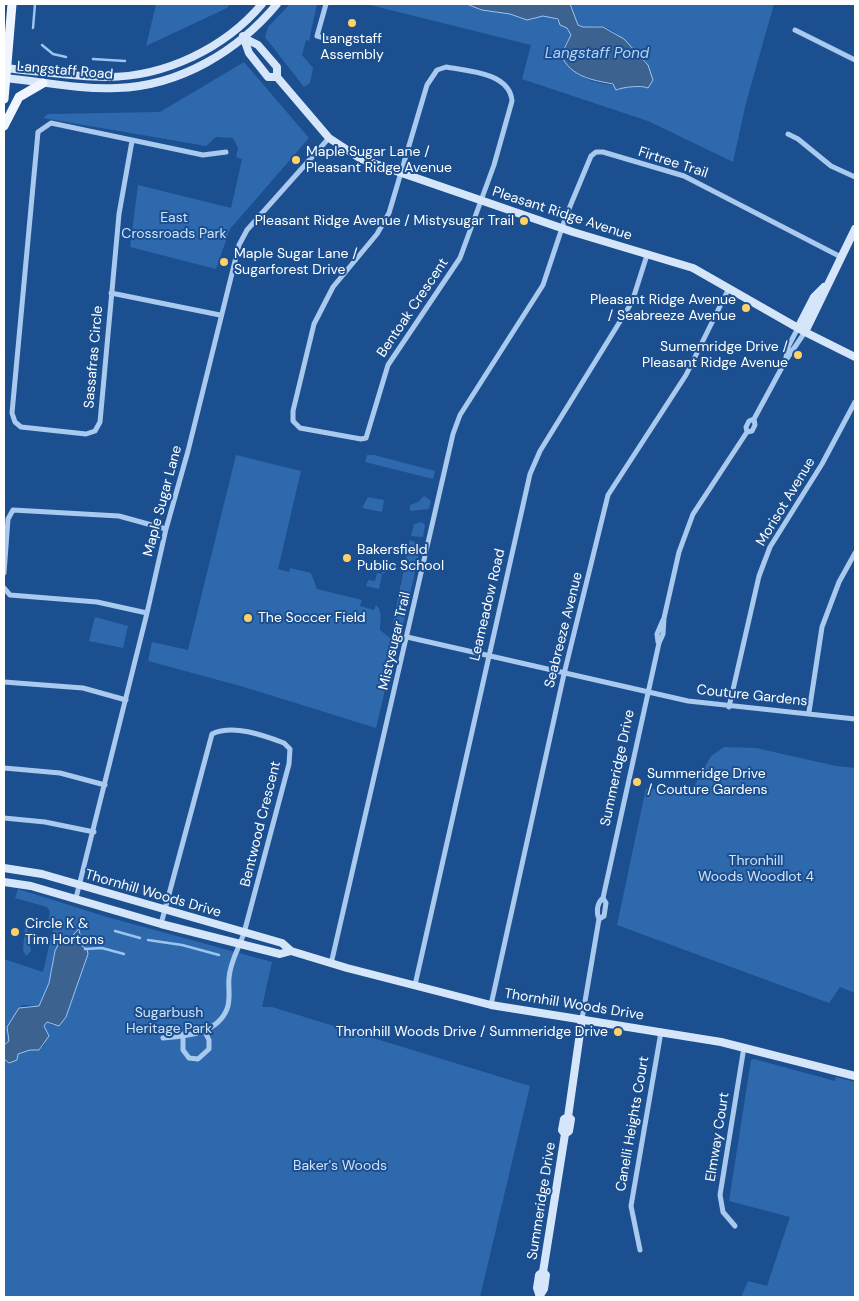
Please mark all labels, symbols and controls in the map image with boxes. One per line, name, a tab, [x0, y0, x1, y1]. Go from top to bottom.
marker: Langstaff Assembly	[346, 17, 358, 29]
place label: Langstaff Assembly	[320, 31, 384, 64]
water label: Langstaff Pond	[545, 45, 649, 63]
street label: Langstaff Road	[16, 58, 114, 84]
place label: Maple Sugar Lane / Pleasant Ridge Avenue	[306, 144, 452, 176]
street label: Firtree Trail	[636, 144, 710, 182]
marker: Maple Sugar Lane / Pleasant Ridge Avenue	[290, 154, 302, 166]
street label: Pleasant Ridge Avenue	[490, 183, 634, 245]
park label: East Crossroads Park	[121, 210, 227, 242]
place label: Pleasant Ridge Avenue / Mistysugar Trail	[255, 213, 514, 229]
marker: Pleasant Ridge Avenue / Mistysugar Trail	[518, 215, 530, 227]
place label: Maple Sugar Lane / Sugarforest Drive	[234, 246, 358, 278]
street label: Bentoak Crescent	[374, 255, 452, 361]
marker: Maple Sugar Lane / Sugarforest Drive	[218, 256, 230, 268]
place label: Pleasant Ridge Avenue / Seabreeze Avenue	[590, 292, 736, 324]
marker: Pleasant Ridge Avenue / Seabreeze Avenue	[740, 302, 752, 314]
street label: Sassafras Circle	[81, 305, 107, 409]
place label: Sumemridge Drive / Pleasant Ridge Avenue	[642, 339, 788, 372]
marker: Sumemridge Drive / Pleasant Ridge Avenue	[792, 349, 804, 361]
street label: Maple Sugar Lane	[140, 444, 186, 558]
street label: Morisot Avenue	[753, 455, 819, 549]
place label: Bakersfield Public School	[357, 542, 444, 574]
street label: Leameadow Road	[467, 547, 509, 663]
marker: Bakersfield Public School	[341, 552, 353, 564]
street label: Seabreeze Avenue	[541, 570, 587, 690]
street label: Mistysugar Trail	[376, 590, 414, 692]
place label: The Soccer Field	[258, 610, 366, 626]
marker: The Soccer Field	[242, 612, 254, 624]
street label: Couture Gardens	[696, 682, 808, 710]
street label: Summeridge Drive	[597, 708, 639, 828]
street label: Bentwood Crescent	[237, 759, 285, 889]
place label: Summeridge Drive / Couture Gardens	[647, 766, 768, 799]
marker: Summeridge Drive / Couture Gardens	[631, 776, 643, 788]
park label: Thronhill Woods Woodlot 4	[698, 853, 814, 886]
street label: Thornhill Woods Drive	[83, 867, 223, 921]
place label: Circle K & Tim Hortons	[25, 916, 104, 949]
marker: Circle K & Tim Hortons	[9, 926, 21, 938]
street label: Thornhill Woods Drive	[503, 986, 645, 1024]
park label: Sugarbush Heritage Park	[126, 1005, 212, 1038]
place label: Thronhill Woods Drive / Summeridge Drive	[336, 1024, 608, 1040]
marker: Thronhill Woods Drive / Summeridge Drive	[612, 1026, 624, 1038]
street label: Canelli Heights Court	[613, 1055, 653, 1193]
street label: Elmway Court	[703, 1091, 733, 1183]
street label: Summeridge Drive	[524, 1141, 560, 1261]
park label: Baker's Woods	[293, 1158, 387, 1174]

